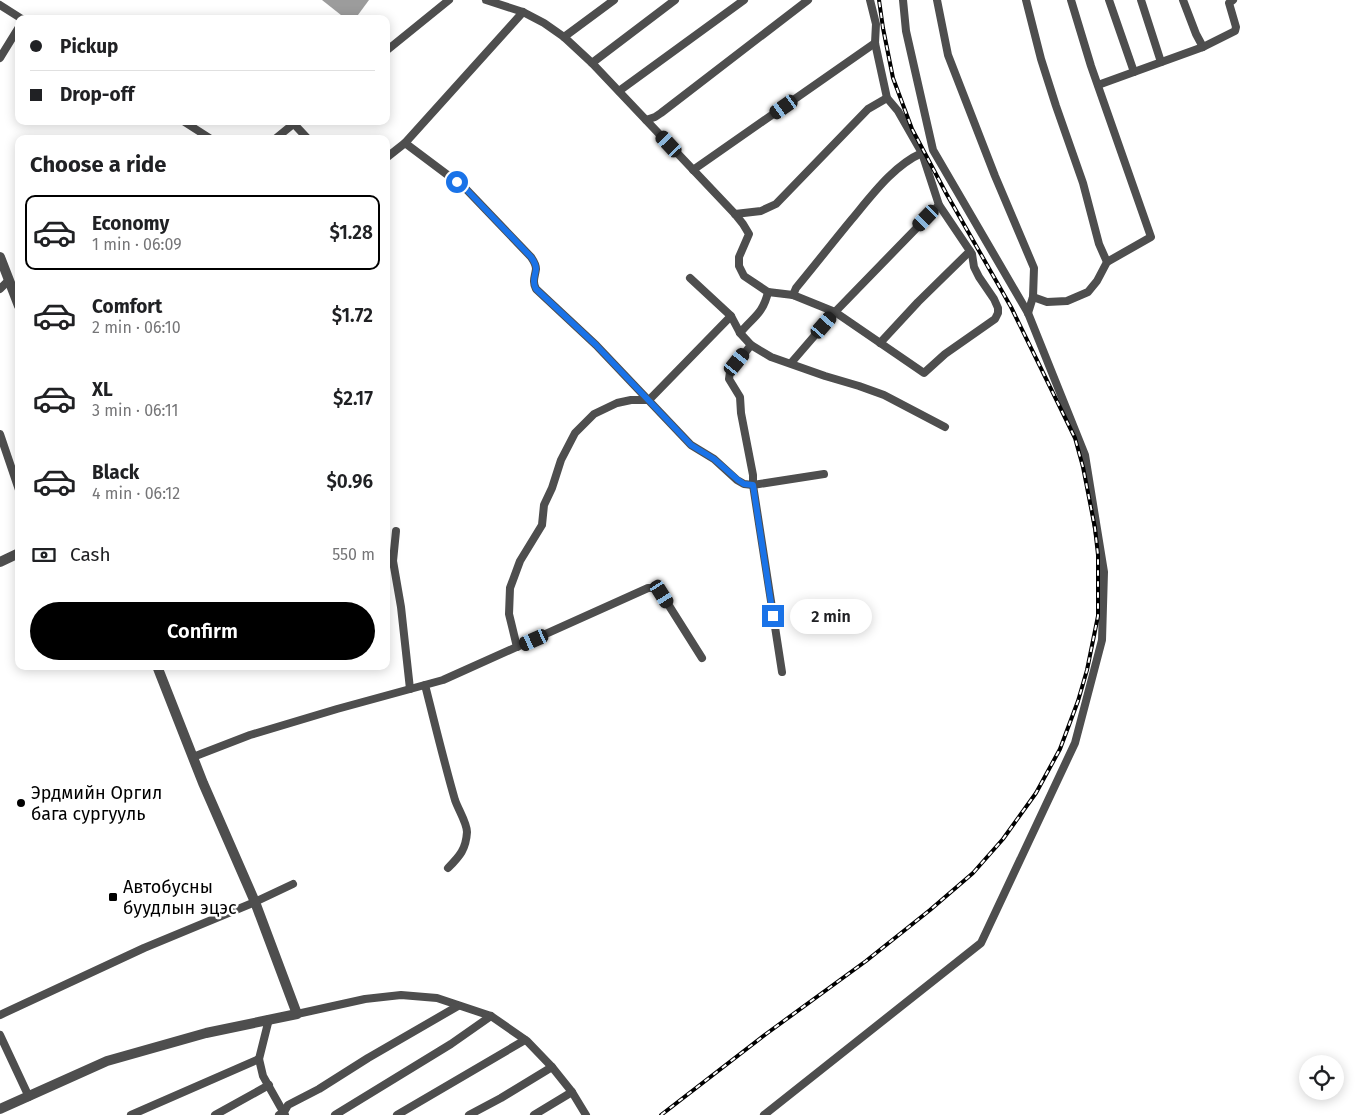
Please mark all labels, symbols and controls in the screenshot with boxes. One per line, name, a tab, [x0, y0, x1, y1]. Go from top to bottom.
text: Pickup	[60, 35, 118, 58]
text: Drop-off	[60, 83, 134, 106]
car	[767, 92, 800, 122]
car	[653, 128, 684, 160]
text: Choose a ride	[30, 151, 166, 178]
route start	[446, 171, 468, 193]
car	[910, 202, 941, 234]
icon: car	[32, 210, 77, 255]
text: Economy	[92, 212, 169, 235]
text: $1.28	[329, 221, 373, 244]
text: 1 min · 06:09	[92, 235, 182, 254]
icon: car	[32, 293, 77, 338]
text: Comfort	[92, 295, 162, 318]
text: $1.72	[332, 304, 373, 327]
car	[808, 309, 839, 341]
text: 2 min · 06:10	[92, 318, 181, 337]
car	[721, 346, 752, 378]
icon: car	[32, 376, 77, 421]
text: XL	[92, 378, 113, 401]
text: $2.17	[333, 387, 373, 410]
text: 3 min · 06:11	[92, 401, 178, 420]
icon: car	[32, 459, 77, 504]
text: Black	[92, 461, 139, 484]
text: $0.96	[326, 470, 373, 493]
text: 4 min · 06:12	[92, 484, 180, 503]
icon: cash	[30, 541, 58, 569]
text: Cash	[70, 543, 111, 566]
text: 550 m	[332, 545, 375, 564]
car	[647, 577, 676, 611]
callout: 2 min	[790, 598, 873, 634]
button: Confirm	[30, 602, 375, 660]
route end	[762, 605, 784, 627]
text: 2 min	[811, 607, 851, 626]
car	[517, 627, 550, 653]
place label: Эрдмийн Оргил бага сургууль	[31, 782, 162, 825]
marker: Эрдмийн Оргил бага сургууль	[15, 797, 27, 809]
place label: Автобусны буудлын эцэс	[123, 876, 237, 919]
marker: Автобусны буудлын эцэс	[107, 891, 119, 903]
map controls	[1299, 1055, 1344, 1100]
button: locate	[1299, 1055, 1344, 1100]

